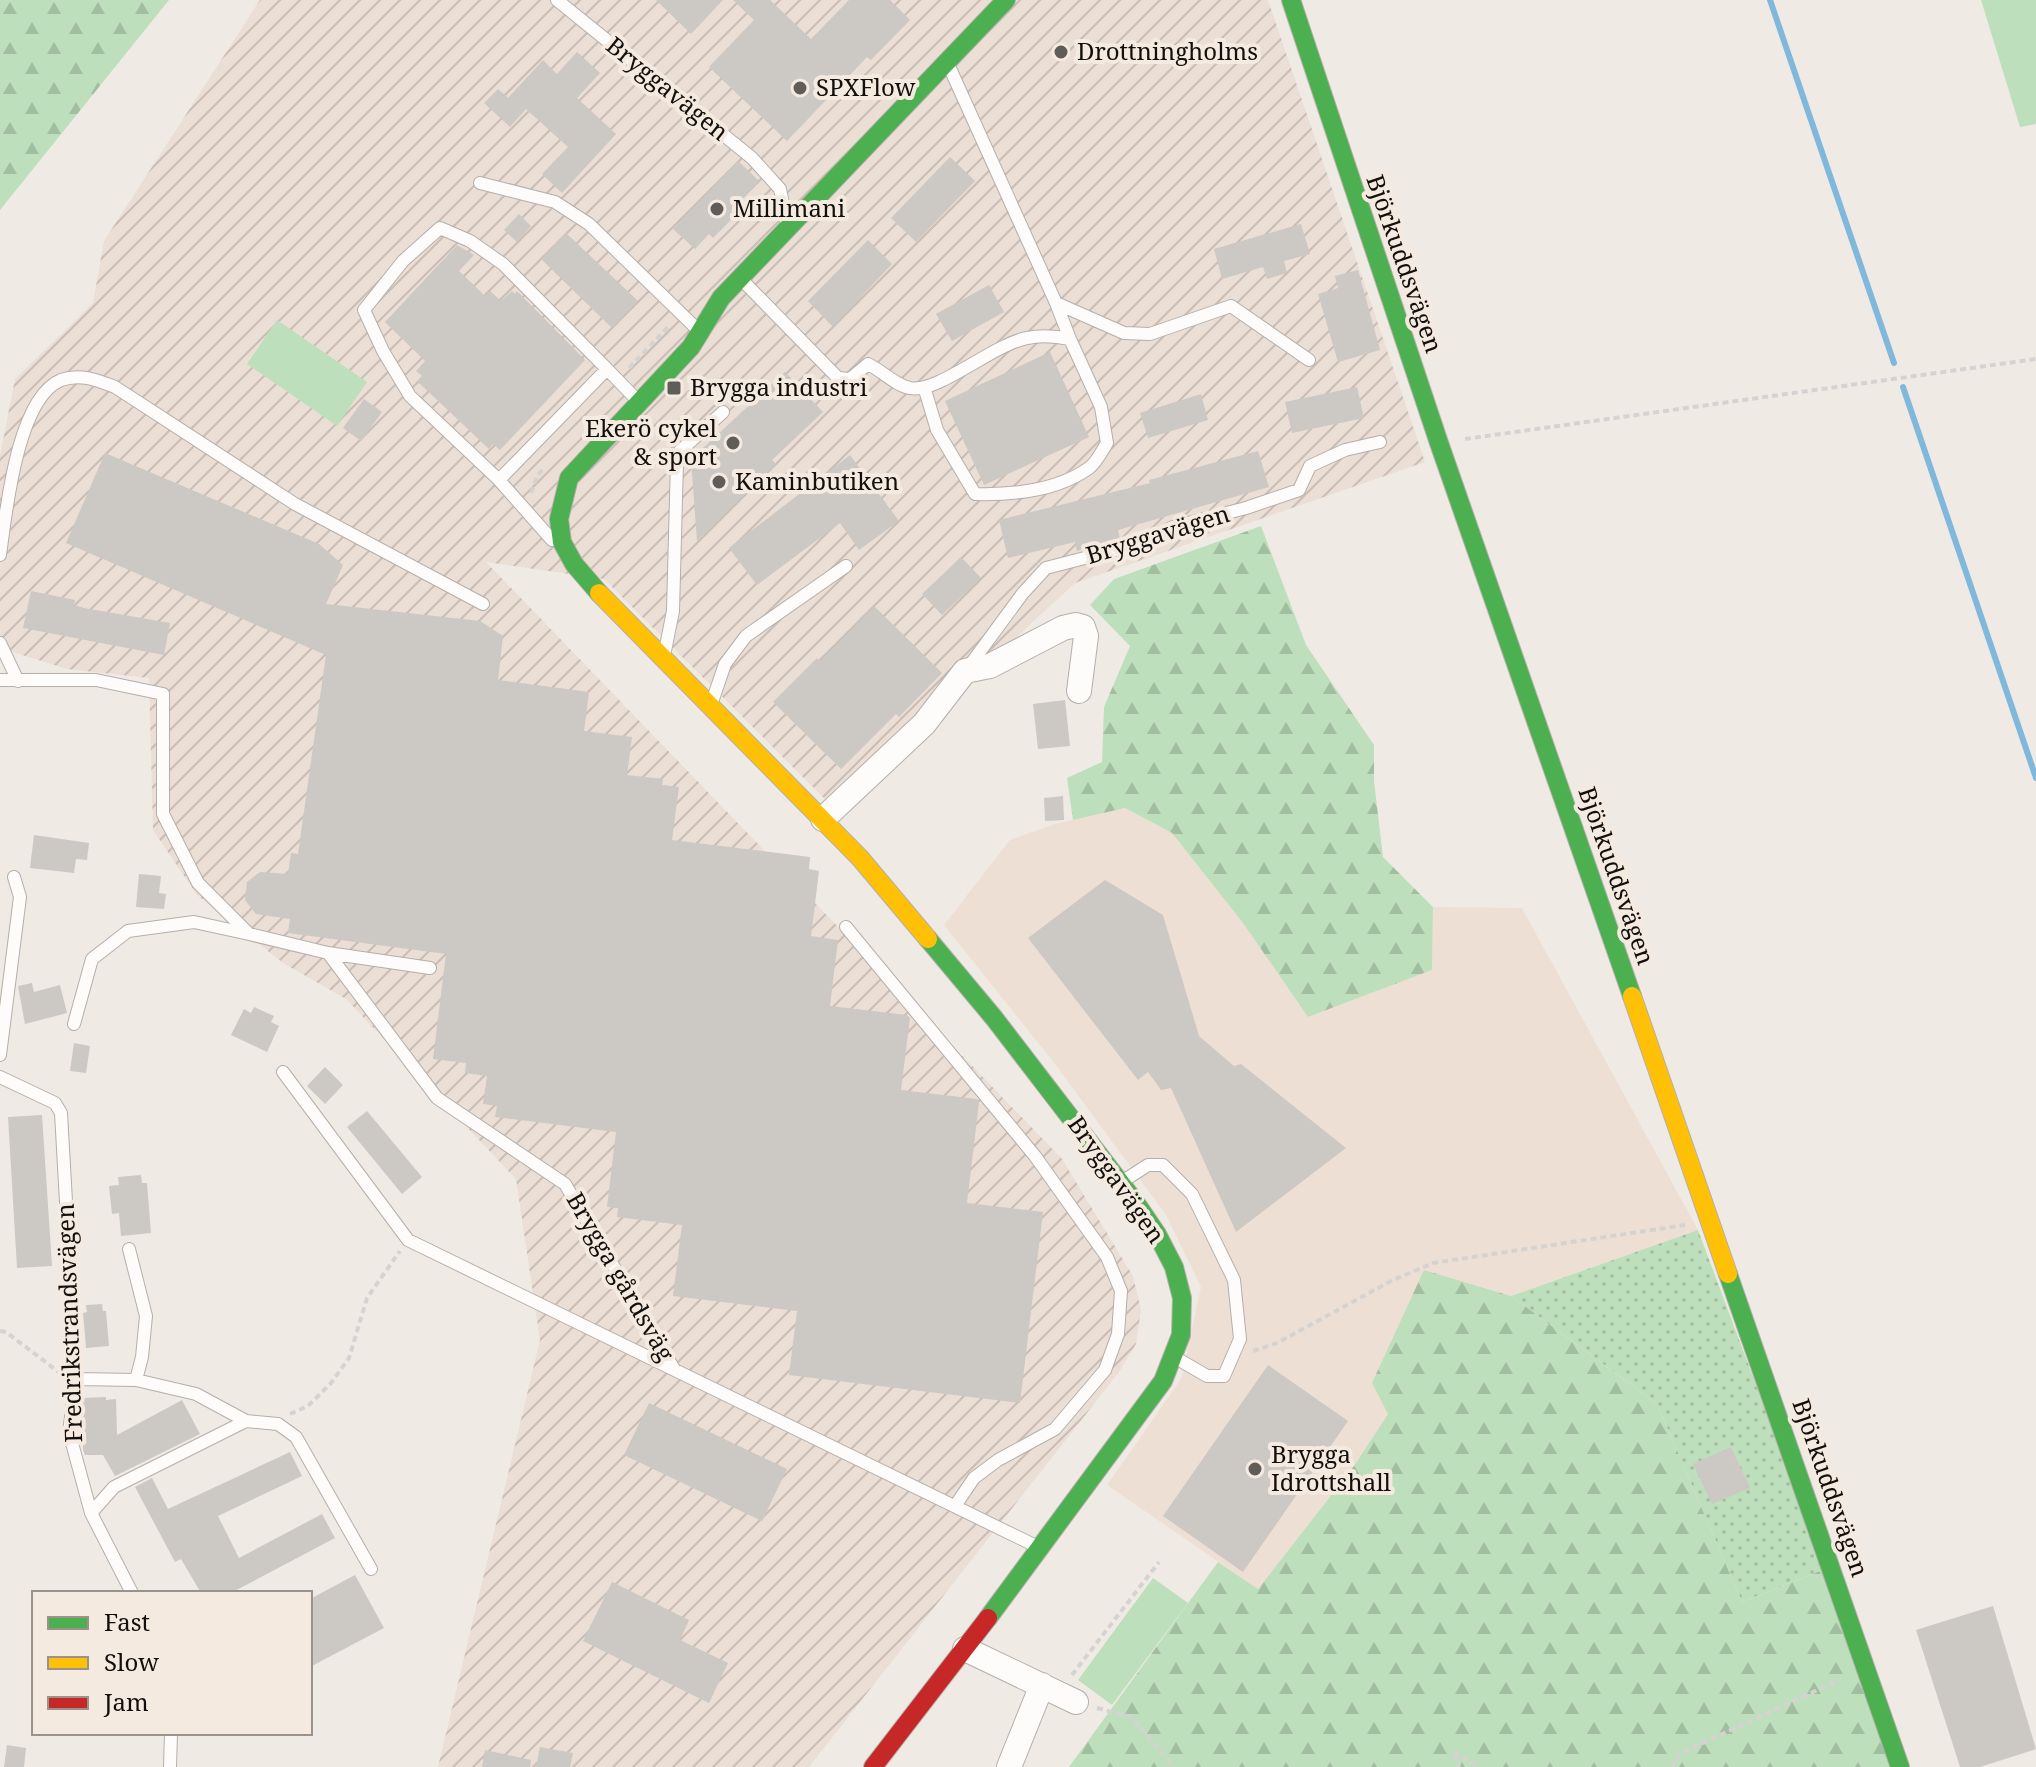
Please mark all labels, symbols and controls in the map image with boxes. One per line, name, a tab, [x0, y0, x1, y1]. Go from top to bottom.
street label: Bryggavägen	[600, 28, 736, 147]
place label: Drottningholms	[1077, 34, 1258, 67]
marker: Drottningholms	[1052, 43, 1070, 61]
place label: SPXFlow	[816, 70, 916, 103]
marker: SPXFlow	[791, 79, 809, 97]
street label: Björkuddsvägen	[1359, 170, 1451, 357]
place label: Millimani	[733, 191, 845, 224]
marker: Millimani	[708, 200, 726, 218]
place label: Brygga industri	[690, 370, 868, 403]
marker: Brygga industri	[665, 379, 683, 397]
place label: Ekerö cykel & sport	[585, 411, 718, 472]
marker: Ekerö cykel & sport	[724, 434, 742, 452]
place label: Kaminbutiken	[735, 464, 899, 497]
marker: Kaminbutiken	[710, 473, 728, 491]
street label: Bryggavägen	[1082, 496, 1233, 571]
street label: Björkuddsvägen	[1571, 782, 1663, 969]
street label: Bryggavägen	[1061, 1109, 1173, 1249]
street label: Brygga gårdsväg	[560, 1186, 683, 1367]
street label: Fredrikstrandsvägen	[48, 1203, 89, 1443]
street label: Björkuddsvägen	[1785, 1394, 1877, 1581]
place label: Brygga Idrottshall	[1271, 1437, 1392, 1498]
marker: Brygga Idrottshall	[1246, 1460, 1264, 1478]
legend	[32, 1591, 312, 1735]
text: Fast	[104, 1605, 150, 1638]
text: Slow	[104, 1645, 159, 1678]
text: Jam	[103, 1685, 149, 1718]

